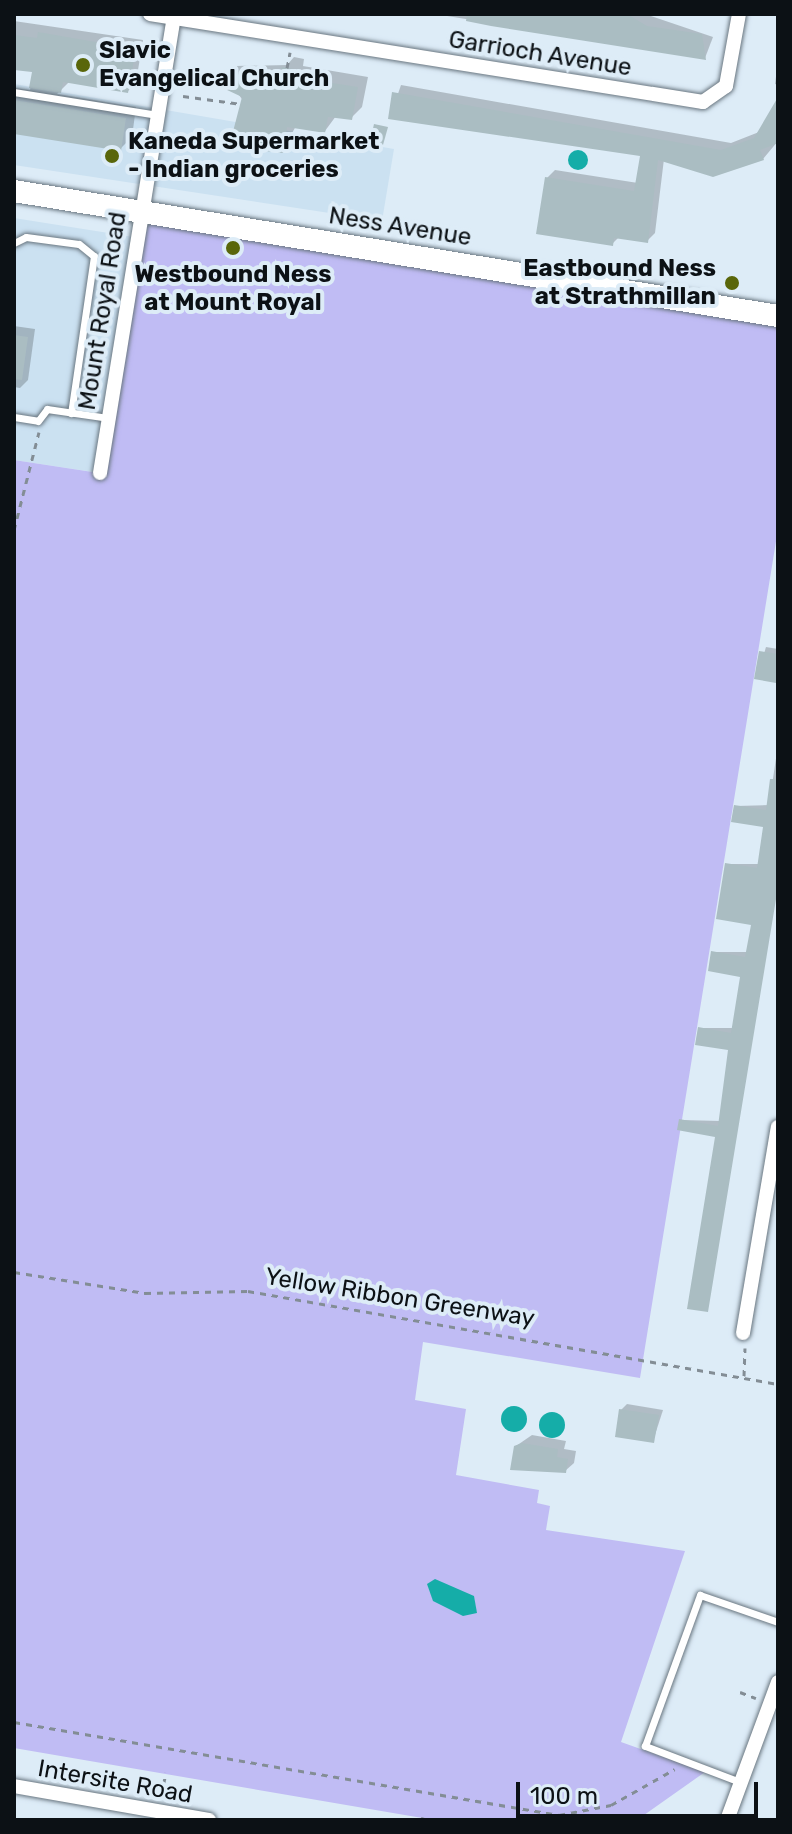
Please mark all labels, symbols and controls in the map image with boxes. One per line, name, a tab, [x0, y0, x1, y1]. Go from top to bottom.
street label: Garrioch Avenue	[446, 25, 634, 83]
place label: Slavic Evangelical Church	[99, 37, 329, 93]
marker: Slavic Evangelical Church	[74, 56, 92, 74]
place label: Kaneda Supermarket - Indian groceries	[128, 128, 380, 184]
marker: Kaneda Supermarket - Indian groceries	[103, 147, 121, 165]
street label: Ness Avenue	[326, 201, 474, 253]
street label: Mount Royal Road	[73, 210, 133, 412]
marker: Westbound Ness at Mount Royal	[224, 239, 242, 257]
place label: Eastbound Ness at Strathmillan	[523, 255, 716, 311]
place label: Westbound Ness at Mount Royal	[134, 261, 332, 317]
marker: Eastbound Ness at Strathmillan	[723, 274, 741, 292]
street label: Yellow Ribbon Greenway	[263, 1262, 537, 1334]
street label: Intersite Road	[35, 1754, 195, 1810]
scale bar	[520, 1766, 762, 1816]
text: 100 m	[530, 1782, 598, 1810]

